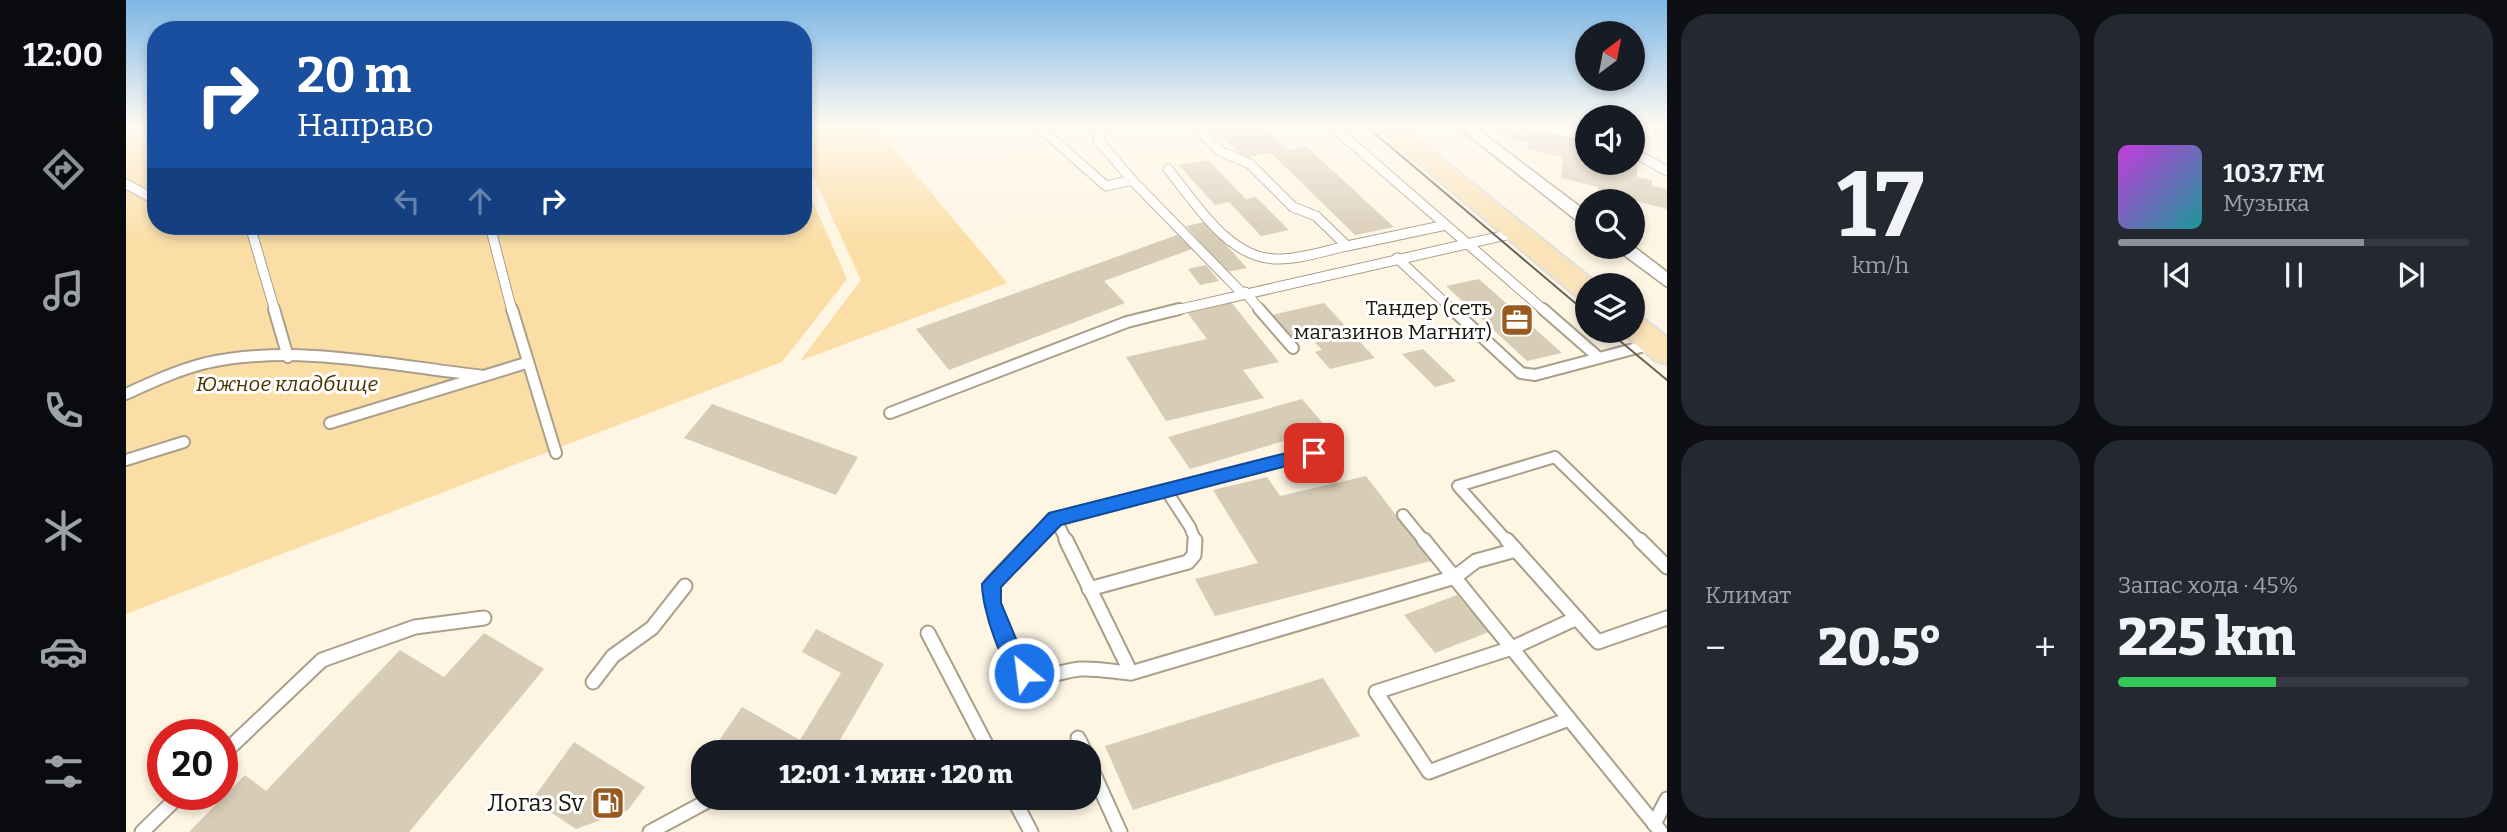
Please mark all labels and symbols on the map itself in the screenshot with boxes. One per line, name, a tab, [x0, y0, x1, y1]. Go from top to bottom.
north arrow	[1575, 21, 1645, 91]
place label: Тандер (сеть магазинов Магнит)	[1294, 295, 1492, 345]
office icon: Тандер (сеть магазинов Магнит)	[1498, 301, 1536, 339]
park label: Южное кладбище	[196, 371, 379, 397]
pin	[1284, 423, 1344, 483]
position arrow	[987, 636, 1061, 710]
speed limit sign: 20	[147, 719, 238, 810]
fuel station icon: Логаз Sv	[589, 784, 627, 822]
place label: Логаз Sv	[487, 789, 584, 817]

